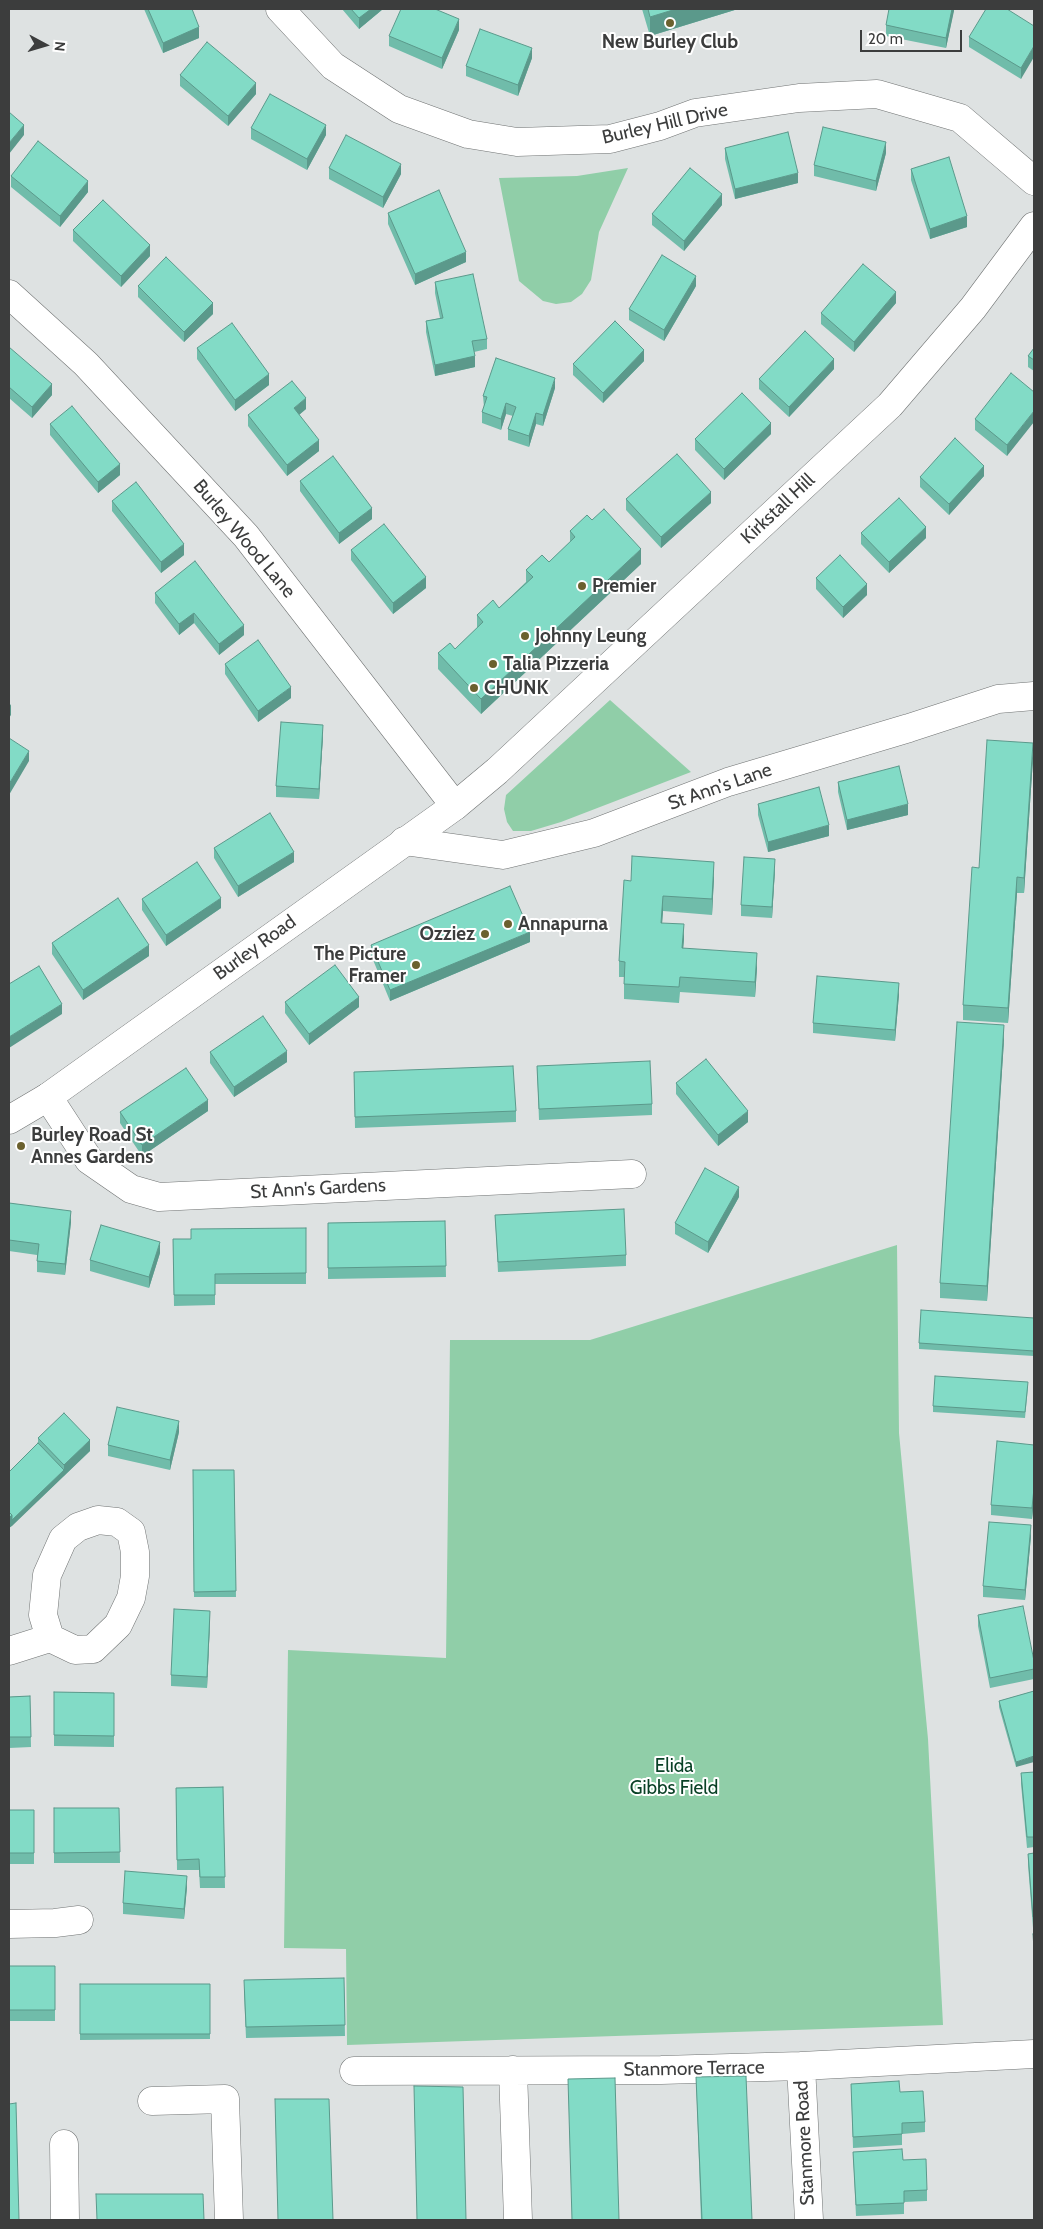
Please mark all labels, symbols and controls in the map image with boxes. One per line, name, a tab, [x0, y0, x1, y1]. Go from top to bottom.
marker: New Burley Club	[664, 17, 676, 29]
north arrow	[20, 20, 70, 70]
scale bar	[863, 20, 966, 52]
text: 20 m	[868, 30, 903, 48]
place label: New Burley Club	[602, 31, 738, 53]
text: N	[50, 41, 69, 52]
street label: Burley Hill Drive	[600, 98, 730, 150]
street label: Kirkstall Hill	[736, 469, 820, 549]
street label: Burley Wood Lane	[188, 475, 300, 603]
place label: Premier	[592, 575, 656, 597]
marker: Premier	[576, 580, 588, 592]
place label: Johnny Leung	[535, 625, 646, 647]
marker: Johnny Leung	[519, 630, 531, 642]
place label: Talia Pizzeria	[503, 653, 609, 675]
marker: Talia Pizzeria	[487, 658, 499, 670]
place label: CHUNK	[484, 677, 548, 699]
marker: CHUNK	[468, 682, 480, 694]
street label: St Ann's Lane	[665, 759, 775, 815]
street label: Burley Road	[209, 910, 301, 986]
place label: Annapurna	[518, 913, 608, 935]
marker: Annapurna	[502, 918, 514, 930]
place label: Ozziez	[419, 923, 475, 945]
marker: Ozziez	[479, 928, 491, 940]
place label: The Picture Framer	[314, 943, 406, 987]
marker: The Picture Framer	[410, 959, 422, 971]
place label: Burley Road St Annes Gardens	[31, 1124, 153, 1168]
marker: Burley Road St Annes Gardens	[15, 1140, 27, 1152]
street label: St Ann's Gardens	[250, 1174, 386, 1204]
park label: Elida Gibbs Field	[630, 1755, 718, 1799]
street label: Stanmore Terrace	[623, 2056, 765, 2082]
street label: Stanmore Road	[790, 2080, 820, 2206]

